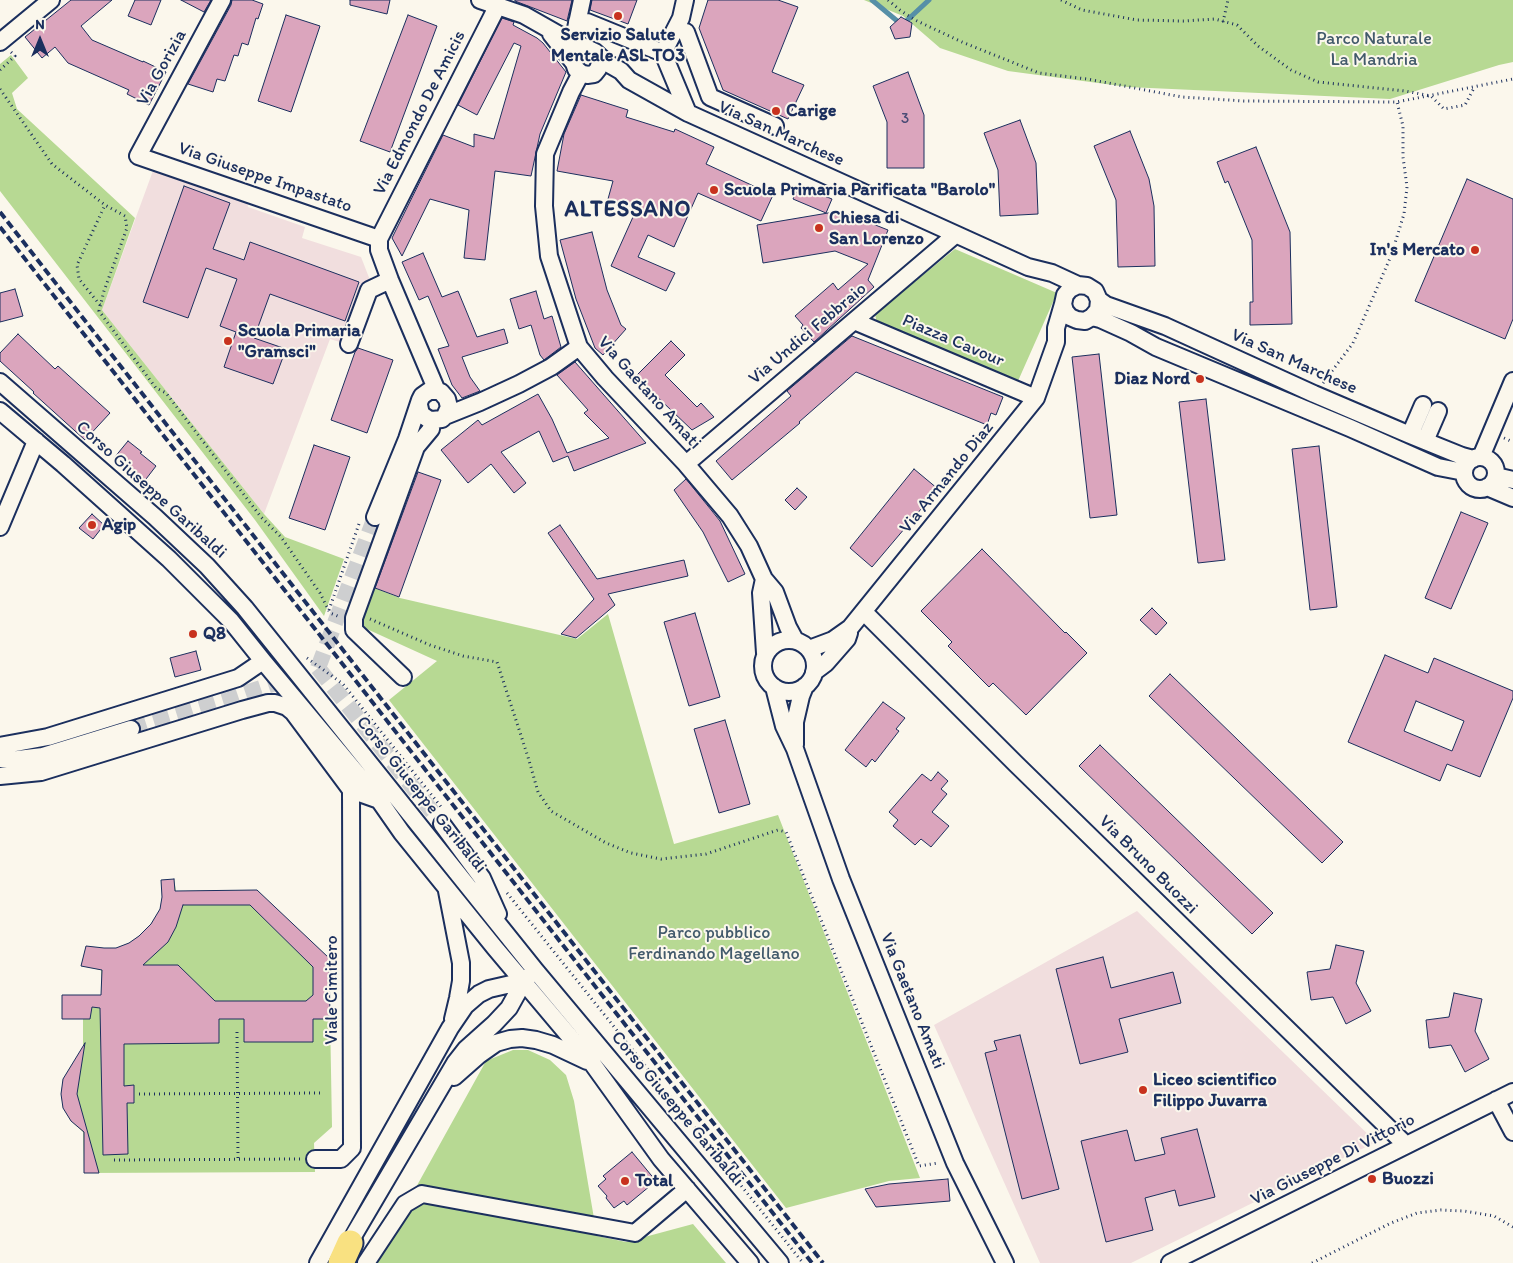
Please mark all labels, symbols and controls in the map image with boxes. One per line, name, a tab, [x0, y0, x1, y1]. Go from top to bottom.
marker: Servizio Salute Mentale ASL TO3	[612, 10, 624, 22]
north arrow	[15, 15, 65, 65]
text: N	[35, 16, 45, 33]
place label: Servizio Salute Mentale ASL TO3	[551, 24, 685, 66]
street label: Via Gorizia	[132, 26, 192, 110]
street label: Via Edmondo De Amicis	[369, 27, 471, 199]
park label: Parco Naturale La Mandria	[1316, 28, 1432, 70]
street label: Via San Marchese	[715, 97, 847, 171]
place label: Carige	[786, 100, 837, 122]
marker: Carige	[770, 105, 782, 117]
house number: 3	[901, 110, 909, 128]
street label: Via Giuseppe Impastato	[175, 138, 355, 218]
place label: Scuola Primaria Parificata "Barolo"	[724, 179, 995, 201]
marker: Scuola Primaria Parificata "Barolo"	[708, 184, 720, 196]
district label: ALTESSANO	[563, 197, 693, 223]
place label: Chiesa di San Lorenzo	[829, 207, 924, 250]
marker: Chiesa di San Lorenzo	[813, 222, 825, 234]
place label: In's Mercato	[1370, 239, 1465, 261]
marker: In's Mercato	[1469, 244, 1481, 256]
street label: Via Undici Febbraio	[745, 278, 871, 390]
street label: Piazza Cavour	[899, 310, 1007, 372]
place label: Scuola Primaria "Gramsci"	[238, 320, 361, 362]
street label: Via San Marchese	[1228, 325, 1360, 399]
street label: Via Gaetano Amati	[593, 332, 705, 454]
marker: Scuola Primaria "Gramsci"	[222, 335, 234, 347]
place label: Diaz Nord	[1114, 368, 1190, 390]
marker: Diaz Nord	[1194, 373, 1206, 385]
street label: Corso Giuseppe Garibaldi	[71, 417, 231, 563]
street label: Via Armando Diaz	[895, 418, 999, 538]
place label: Agip	[102, 514, 136, 536]
marker: Agip	[86, 519, 98, 531]
place label: Q8	[203, 623, 226, 645]
marker: Q8	[187, 628, 199, 640]
street label: Corso Giuseppe Garibaldi	[351, 712, 491, 878]
street label: Via Bruno Buozzi	[1094, 811, 1202, 919]
park label: Parco pubblico Ferdinando Magellano	[628, 922, 800, 964]
street label: Via Gaetano Amati	[875, 930, 949, 1072]
street label: Viale Cimitero	[321, 935, 343, 1045]
street label: Corso Giuseppe Garibaldi	[606, 1027, 748, 1191]
place label: Liceo scientifico Filippo Juvarra	[1153, 1069, 1277, 1112]
marker: Liceo scientifico Filippo Juvarra	[1137, 1084, 1149, 1096]
street label: Via Giuseppe Di Vittorio	[1247, 1109, 1419, 1211]
place label: Buozzi	[1382, 1168, 1434, 1190]
place label: Total	[635, 1170, 673, 1192]
marker: Buozzi	[1366, 1173, 1378, 1185]
marker: Total	[619, 1175, 631, 1187]

